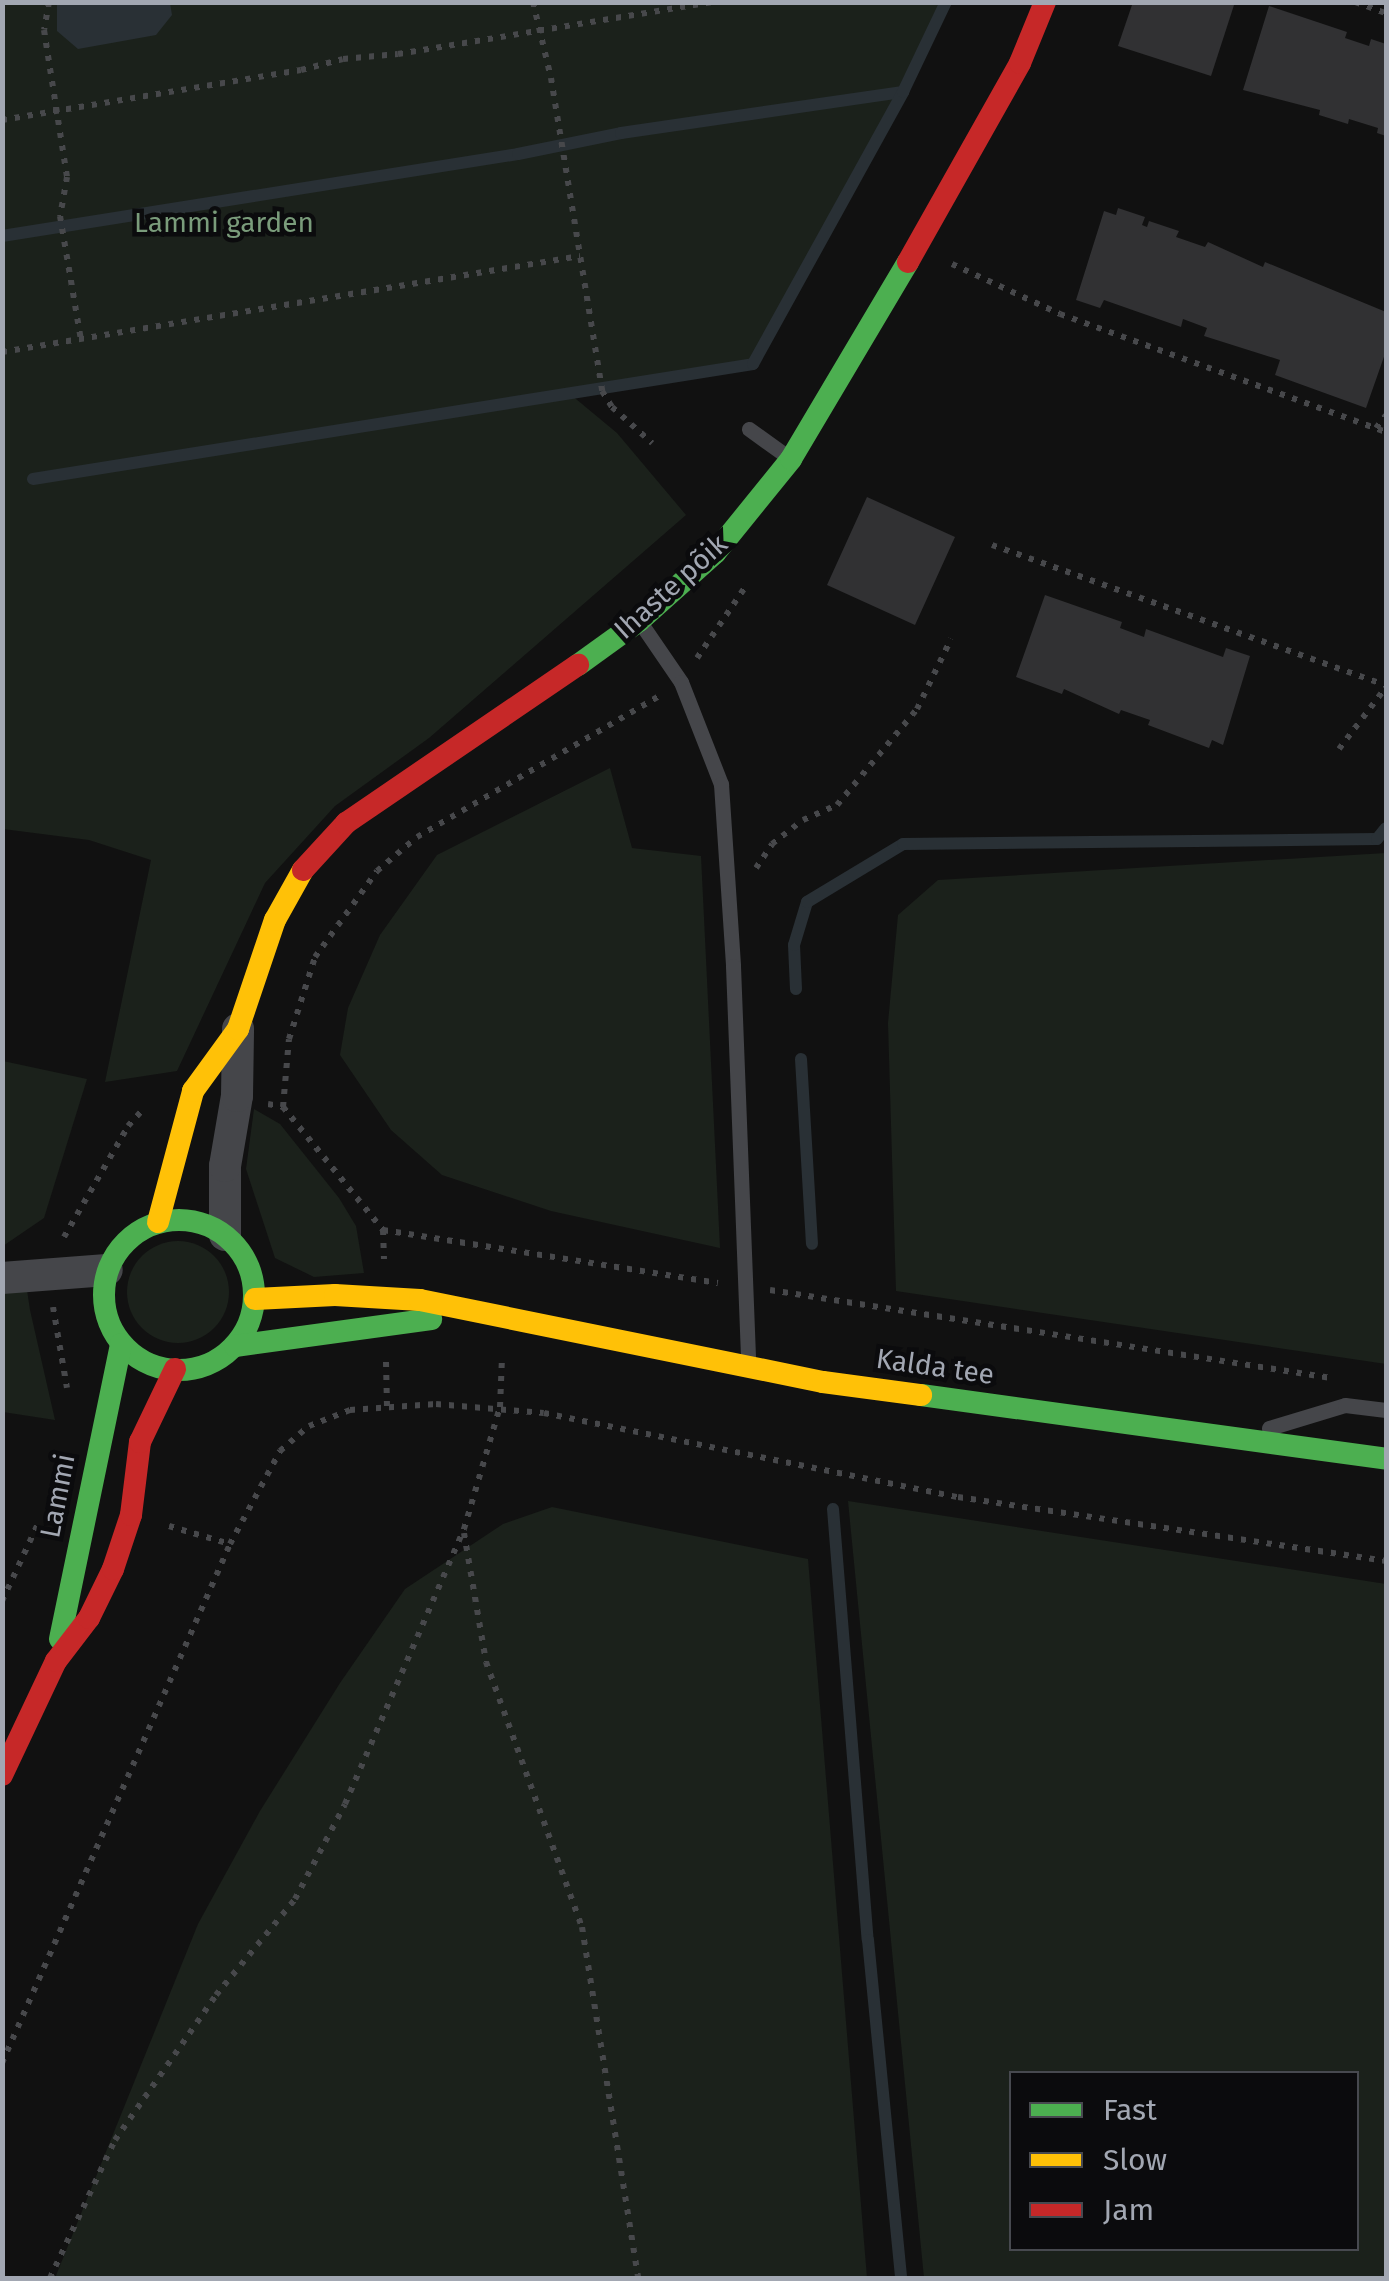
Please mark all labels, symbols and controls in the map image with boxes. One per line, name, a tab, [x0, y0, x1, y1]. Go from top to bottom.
park label: Lammi garden	[134, 206, 314, 240]
street label: Ihaste põik	[608, 528, 734, 646]
street label: Kalda tee	[874, 1342, 996, 1392]
street label: Lammi	[33, 1451, 83, 1541]
legend	[1009, 2071, 1359, 2251]
text: Fast	[1103, 2092, 1157, 2128]
text: Slow	[1103, 2142, 1167, 2178]
text: Jam	[1103, 2192, 1154, 2228]

